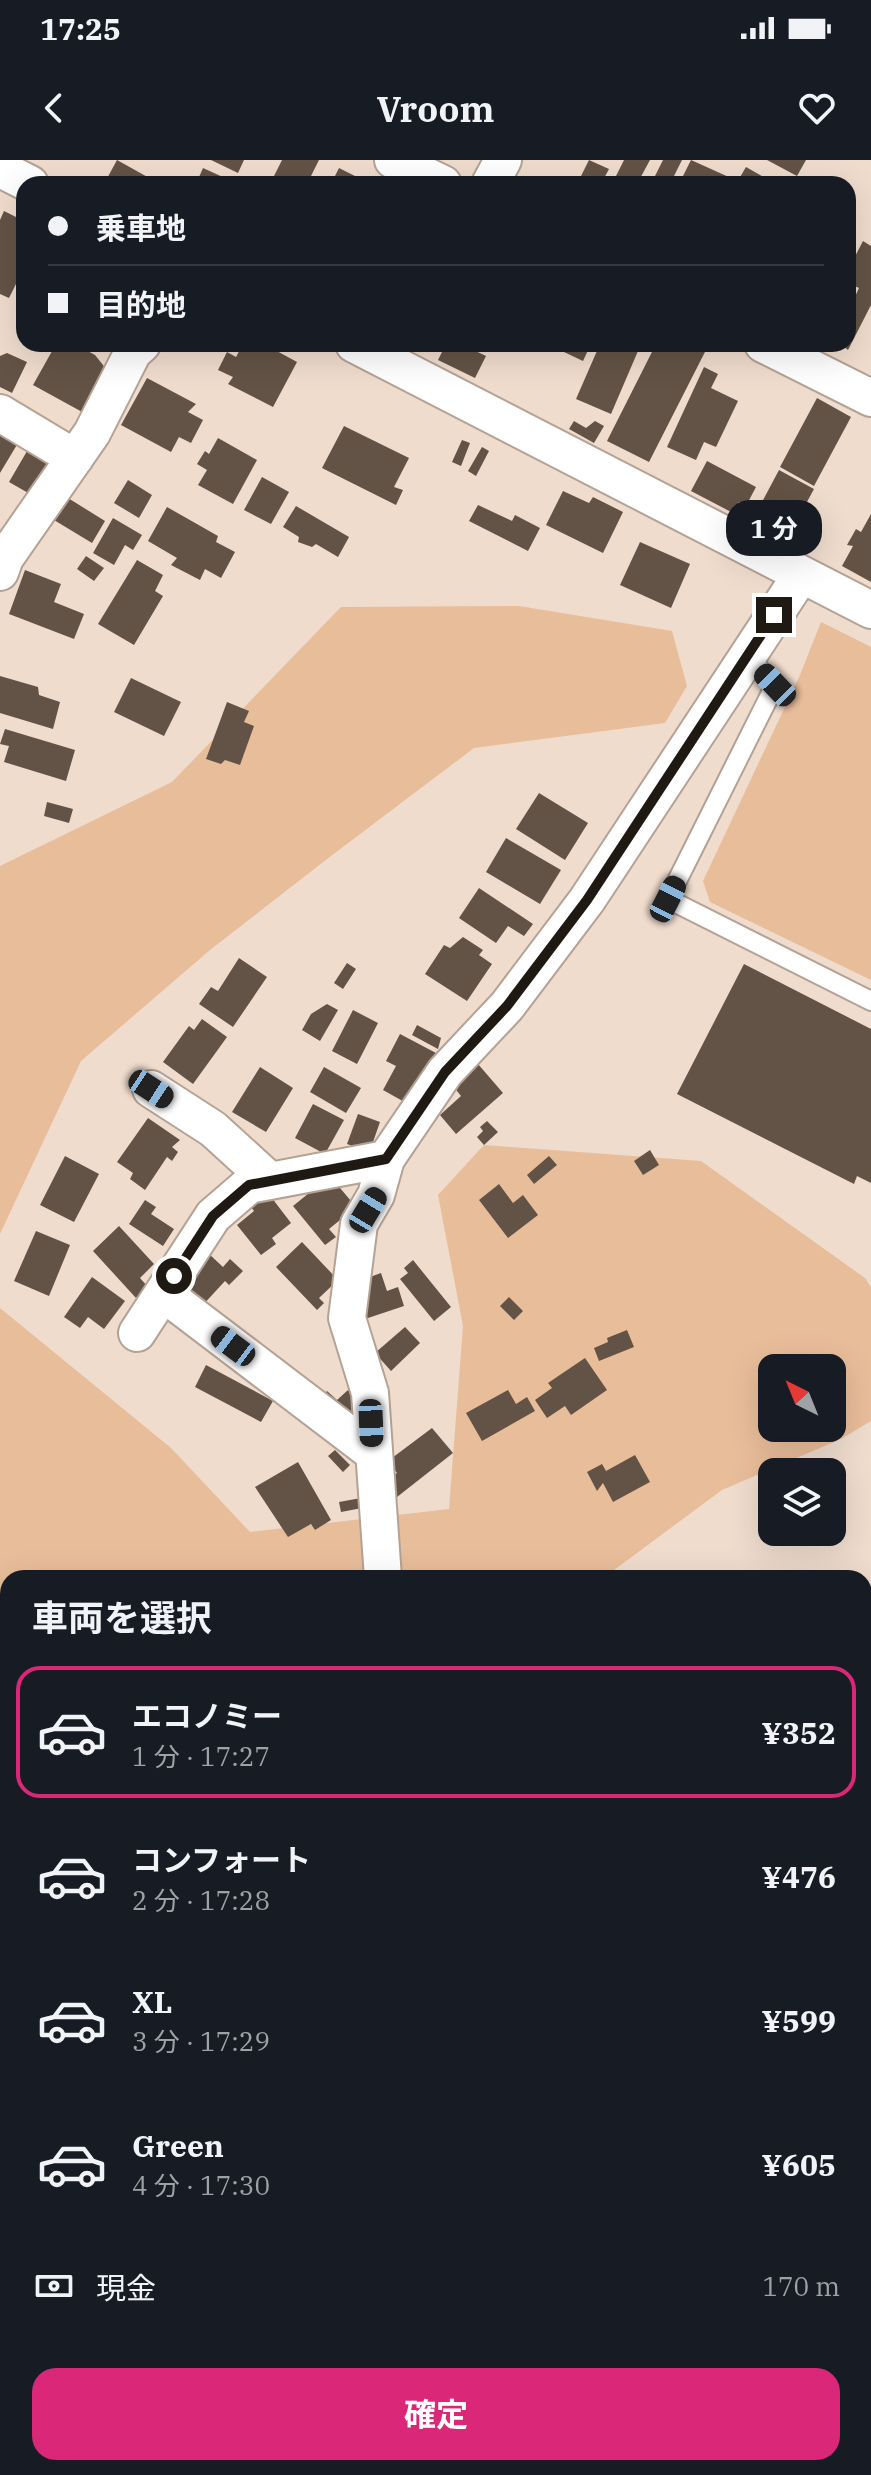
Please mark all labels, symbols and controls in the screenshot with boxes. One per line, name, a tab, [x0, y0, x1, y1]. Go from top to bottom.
text: 17:25	[40, 9, 121, 48]
text: Vroom	[377, 85, 494, 132]
icon: back	[32, 86, 76, 130]
icon: heart	[795, 86, 839, 130]
text: 乗車地	[96, 208, 186, 247]
text: 目的地	[96, 285, 186, 324]
callout: 1 分	[726, 499, 822, 555]
text: 1 分	[750, 511, 798, 545]
route end	[756, 597, 792, 633]
car	[750, 659, 800, 711]
car	[646, 872, 690, 926]
car	[124, 1066, 178, 1112]
car	[345, 1183, 391, 1237]
route start	[156, 1258, 192, 1294]
car	[207, 1322, 259, 1370]
north arrow	[758, 1354, 846, 1442]
map controls	[758, 1354, 846, 1546]
car	[358, 1399, 384, 1447]
button: layers	[758, 1458, 846, 1546]
text: 車両を選択	[32, 1594, 212, 1641]
icon: car	[36, 1696, 108, 1768]
text: エコノミー	[132, 1696, 282, 1735]
text: ¥352	[762, 1713, 836, 1752]
text: 1 分 · 17:27	[132, 1739, 270, 1773]
icon: car	[36, 1840, 108, 1912]
text: コンフォート	[132, 1840, 311, 1879]
text: ¥476	[762, 1857, 836, 1896]
text: 2 分 · 17:28	[132, 1883, 270, 1917]
text: XL	[132, 1982, 172, 2021]
icon: car	[36, 1984, 108, 2056]
text: ¥599	[762, 2001, 836, 2040]
text: 3 分 · 17:29	[132, 2024, 270, 2058]
text: Green	[132, 2126, 224, 2165]
icon: car	[36, 2128, 108, 2200]
text: ¥605	[762, 2145, 836, 2184]
text: 4 分 · 17:30	[132, 2168, 270, 2202]
icon: cash	[32, 2264, 76, 2308]
text: 現金	[96, 2268, 156, 2307]
text: 170 m	[762, 2269, 840, 2303]
button: 確定	[32, 2368, 840, 2460]

